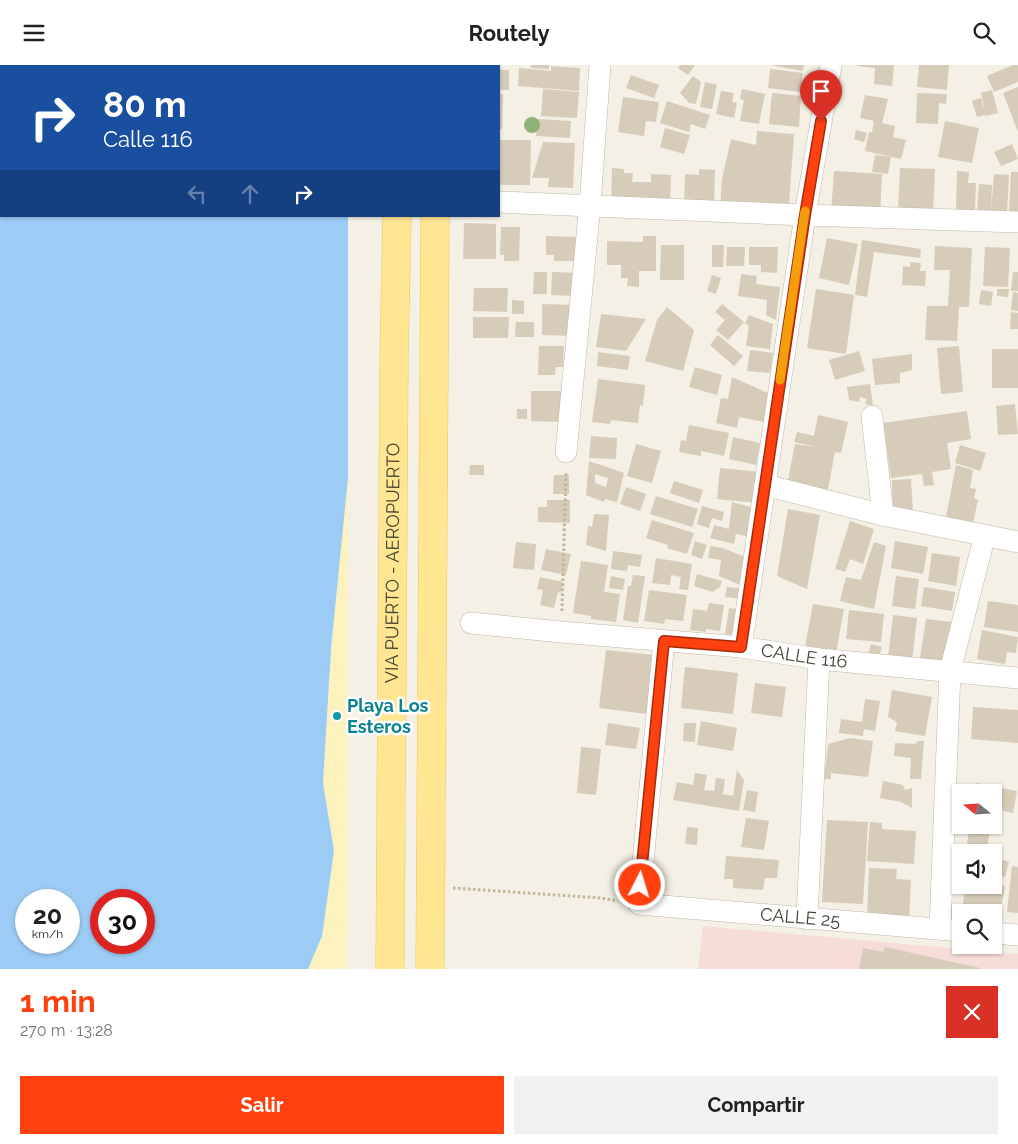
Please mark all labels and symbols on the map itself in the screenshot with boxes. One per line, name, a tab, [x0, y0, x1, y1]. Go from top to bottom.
pin	[800, 70, 842, 121]
street label: VIA PUERTO - AEROPUERTO	[381, 443, 403, 683]
street label: CALLE 116	[760, 639, 849, 672]
place label: Playa Los Esteros	[347, 695, 429, 737]
marker: Playa Los Esteros	[331, 710, 343, 722]
north arrow	[952, 784, 1002, 834]
position arrow	[613, 858, 665, 910]
speed limit sign: 30	[90, 889, 155, 954]
street label: CALLE 25	[759, 903, 841, 931]

